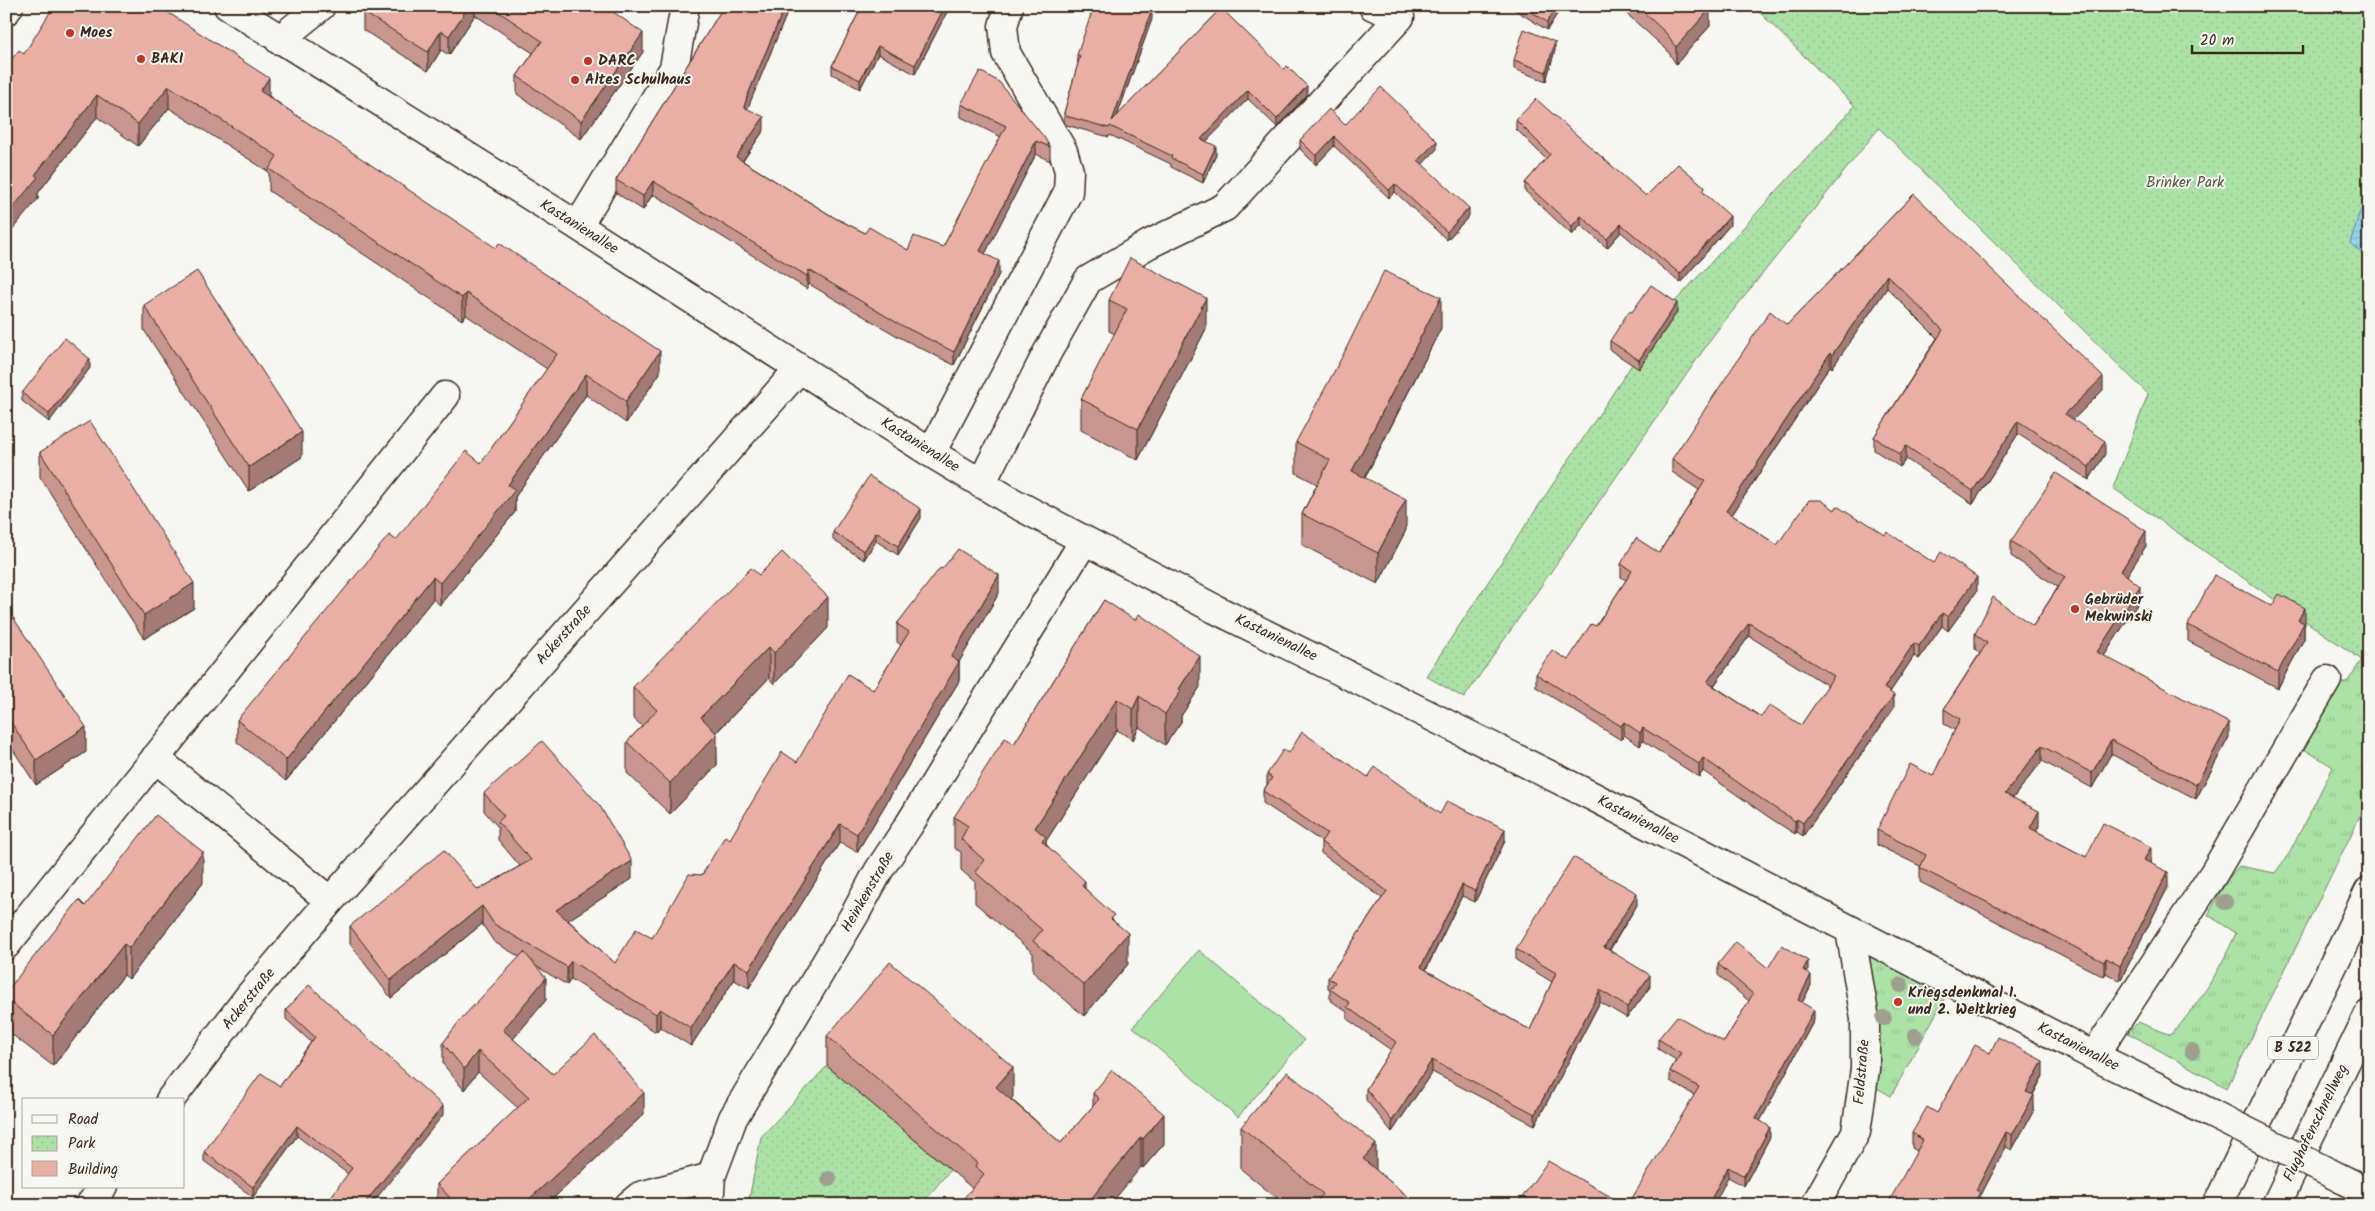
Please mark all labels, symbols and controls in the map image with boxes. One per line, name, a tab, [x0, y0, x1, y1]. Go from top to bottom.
place label: Moes	[80, 21, 113, 45]
scale bar	[2192, 22, 2304, 54]
marker: Moes	[64, 27, 76, 39]
text: 20 m	[2200, 29, 2234, 53]
place label: BAKI	[151, 47, 184, 71]
place label: DARC	[598, 49, 636, 73]
marker: BAKI	[135, 53, 147, 65]
marker: DARC	[582, 55, 594, 67]
place label: Altes Schulhaus	[585, 68, 691, 92]
marker: Altes Schulhaus	[569, 74, 581, 86]
park label: Brinker Park	[2146, 171, 2225, 195]
street label: Kastanienallee	[535, 193, 623, 261]
street label: Kastanienallee	[876, 411, 964, 479]
place label: Gebrüder Mekwinski	[2085, 588, 2153, 629]
street label: Ackerstraße	[530, 599, 598, 671]
marker: Gebrüder Mekwinski	[2069, 603, 2081, 615]
street label: Kastanienallee	[1231, 608, 1322, 668]
street label: Kastanienallee	[1593, 789, 1683, 851]
street label: Heinkenstraße	[835, 847, 901, 937]
street label: Ackerstraße	[216, 962, 282, 1035]
place label: Kriegsdenkmal 1. und 2. Weltkrieg	[1908, 981, 2017, 1022]
marker: Kriegsdenkmal 1. und 2. Weltkrieg	[1892, 996, 1904, 1008]
street label: Kastanienallee	[2033, 1016, 2123, 1078]
road number: B 522	[2268, 1036, 2318, 1060]
street label: Feldstraße	[1847, 1038, 1877, 1106]
street label: Flughafenschnellweg	[2277, 1060, 2355, 1186]
legend	[22, 1098, 185, 1188]
text: Road	[68, 1108, 99, 1132]
text: Park	[68, 1132, 96, 1156]
text: Building	[68, 1158, 118, 1182]

